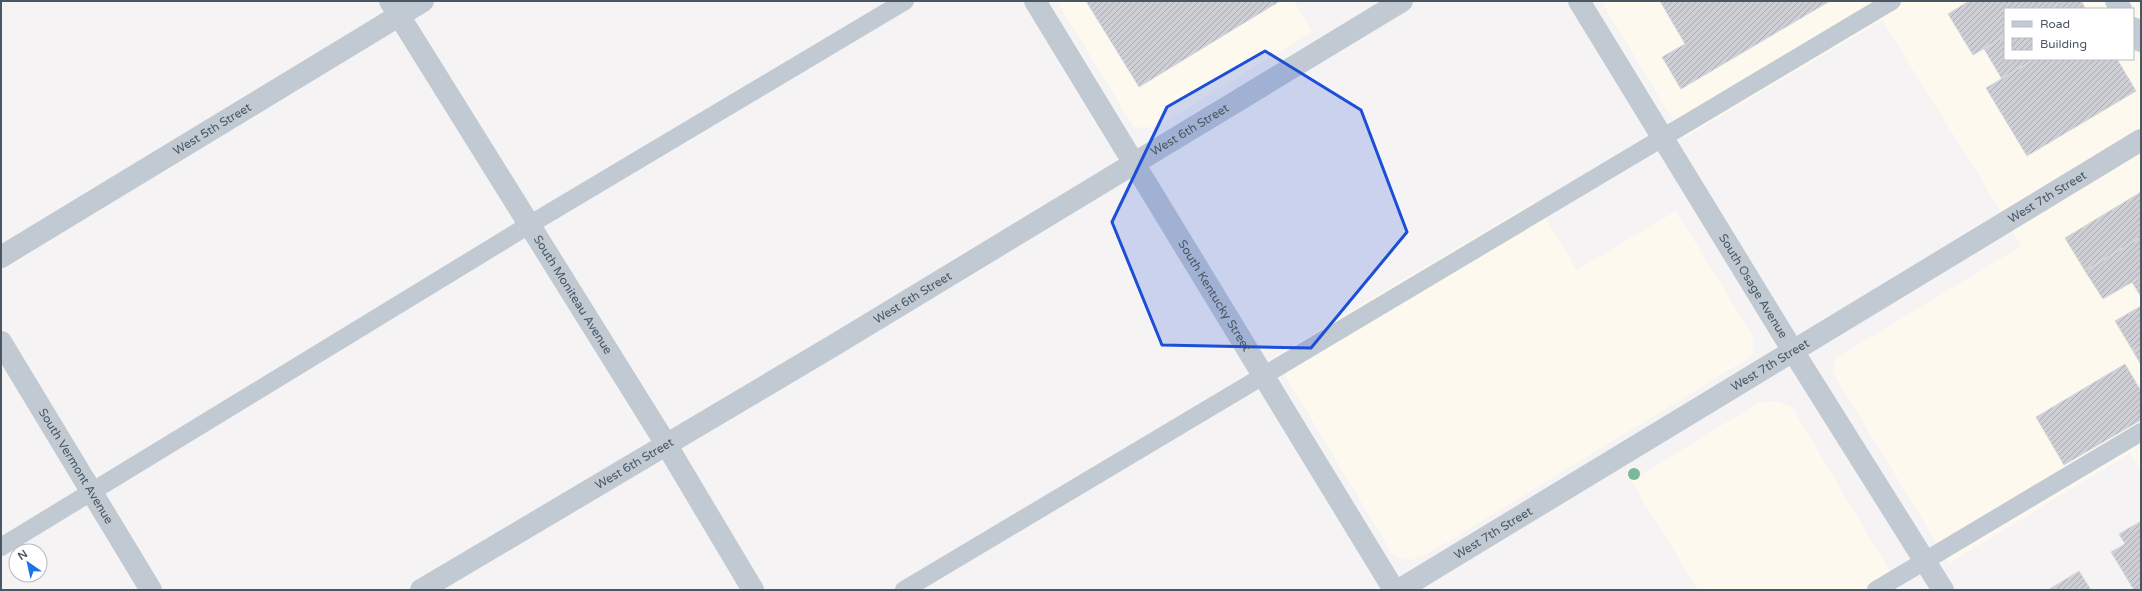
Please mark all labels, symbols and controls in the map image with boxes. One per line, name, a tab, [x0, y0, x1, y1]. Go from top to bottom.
legend	[2004, 8, 2134, 60]
text: Road	[2040, 17, 2070, 31]
text: Building	[2040, 37, 2087, 51]
street label: West 5th Street	[171, 100, 254, 158]
street label: West 6th Street	[1148, 100, 1232, 159]
street label: West 7th Street	[2006, 168, 2089, 226]
street label: South Osage Avenue	[1716, 231, 1791, 341]
street label: South Moniteau Avenue	[531, 233, 615, 357]
street label: South Kentucky Street	[1175, 237, 1254, 354]
street label: West 6th Street	[871, 268, 955, 327]
street label: West 7th Street	[1729, 336, 1812, 394]
street label: South Vermont Avenue	[36, 406, 116, 526]
street label: West 6th Street	[593, 435, 676, 492]
street label: West 7th Street	[1451, 504, 1535, 562]
north arrow	[8, 543, 48, 583]
text: N	[15, 547, 30, 563]

